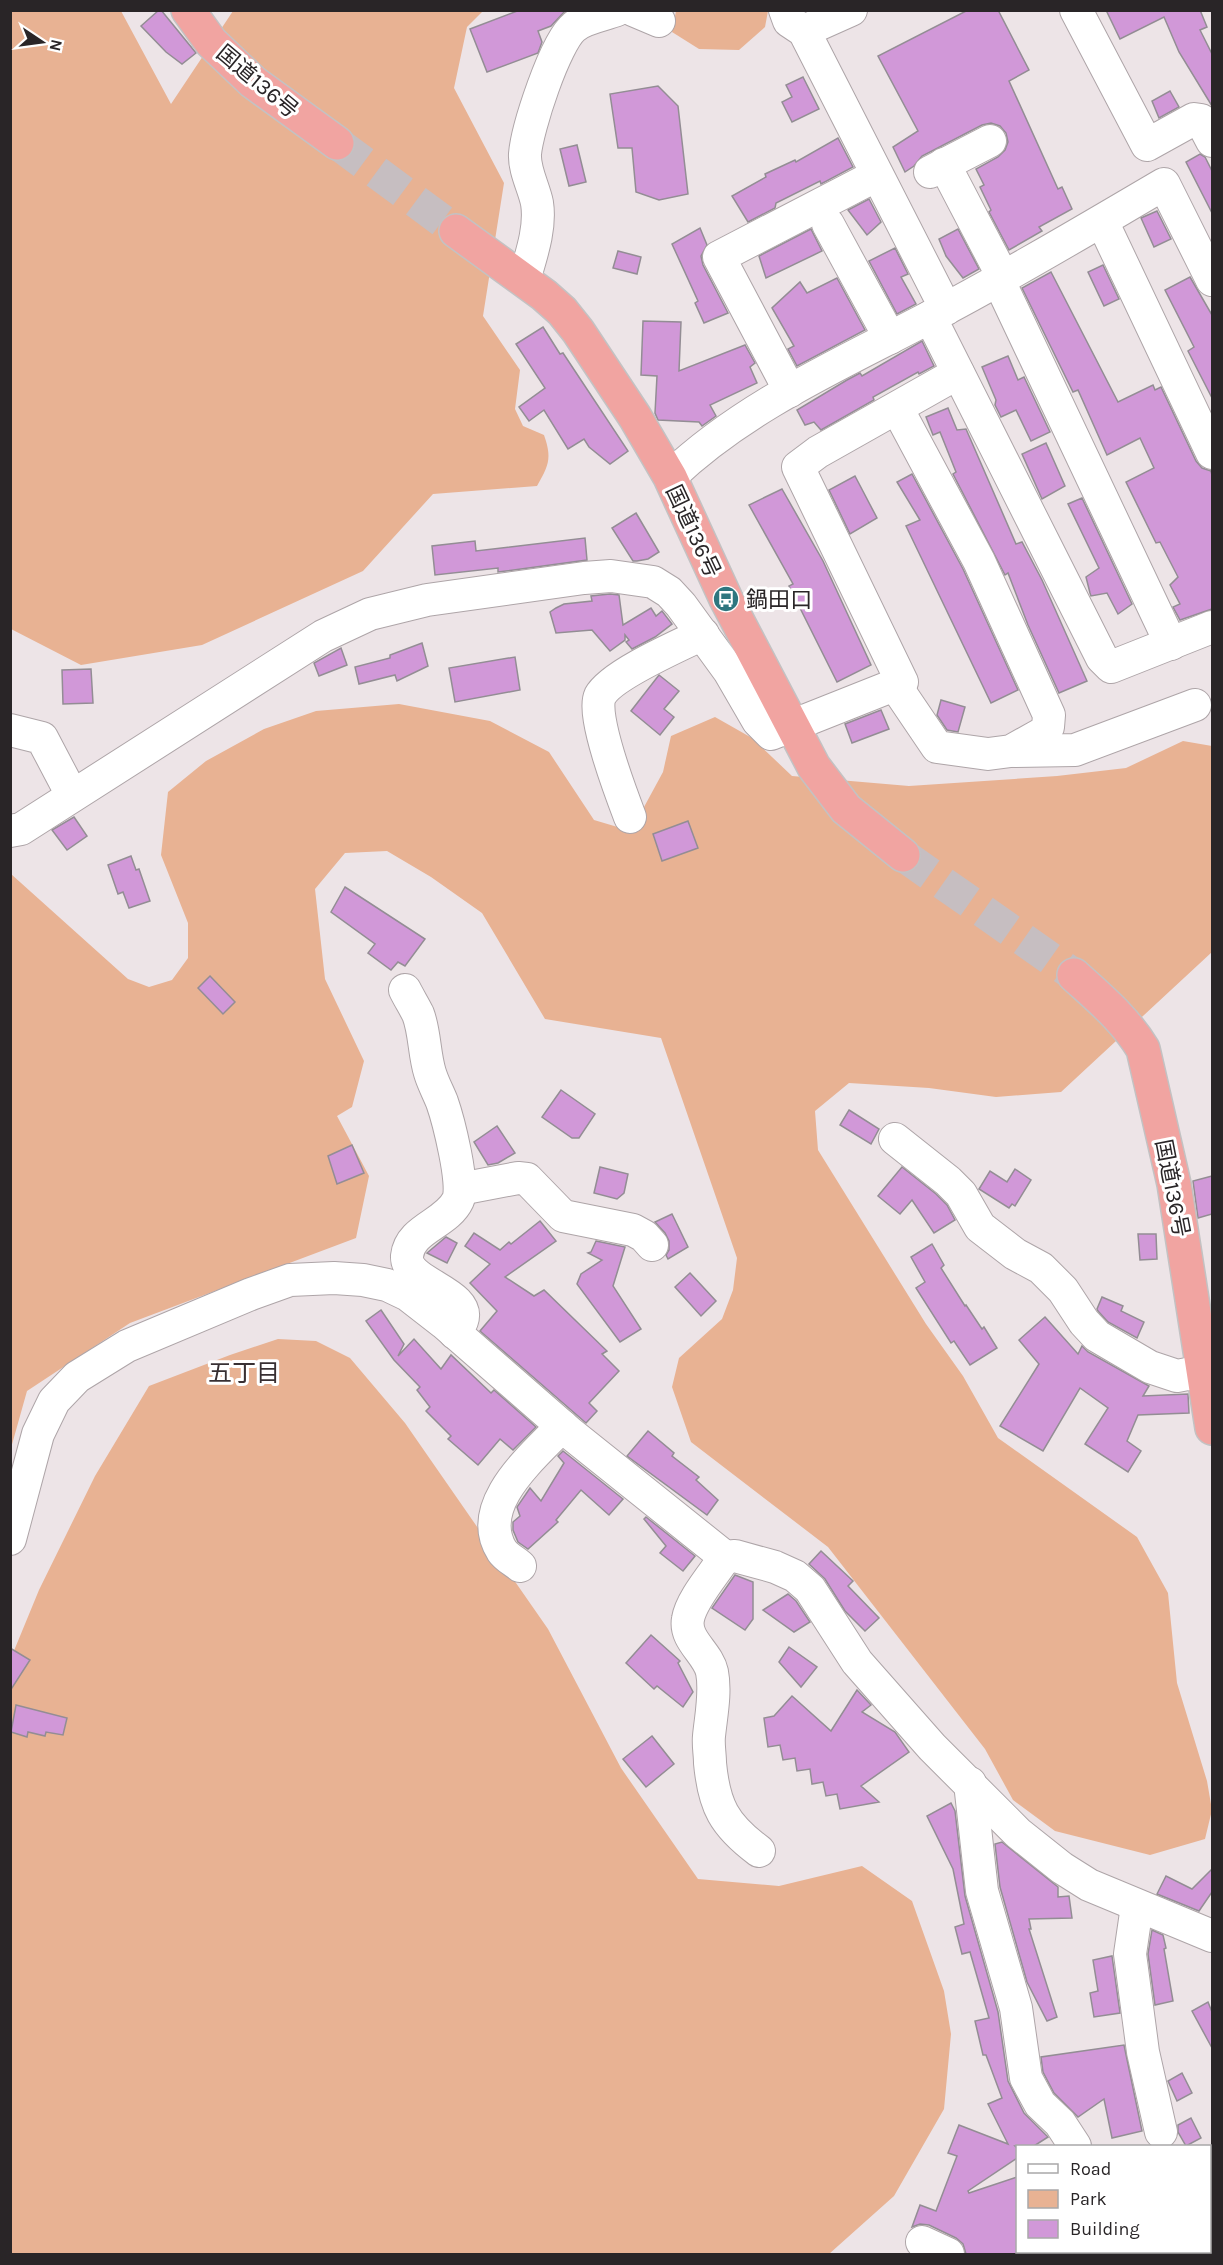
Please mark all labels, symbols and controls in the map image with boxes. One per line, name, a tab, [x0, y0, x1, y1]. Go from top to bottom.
north arrow	[12, 12, 72, 72]
text: N	[46, 38, 67, 53]
street label: 国道136号	[211, 40, 304, 123]
street label: 国道136号	[660, 481, 726, 582]
bus stop icon: 鍋田口	[711, 584, 741, 614]
place label: 鍋田口	[746, 587, 812, 613]
street label: 国道136号	[1150, 1137, 1194, 1239]
district label: 五丁目	[208, 1359, 280, 1387]
legend	[1016, 2145, 1211, 2253]
text: Road	[1070, 2158, 1111, 2180]
text: Park	[1070, 2188, 1107, 2210]
text: Building	[1070, 2218, 1140, 2240]

